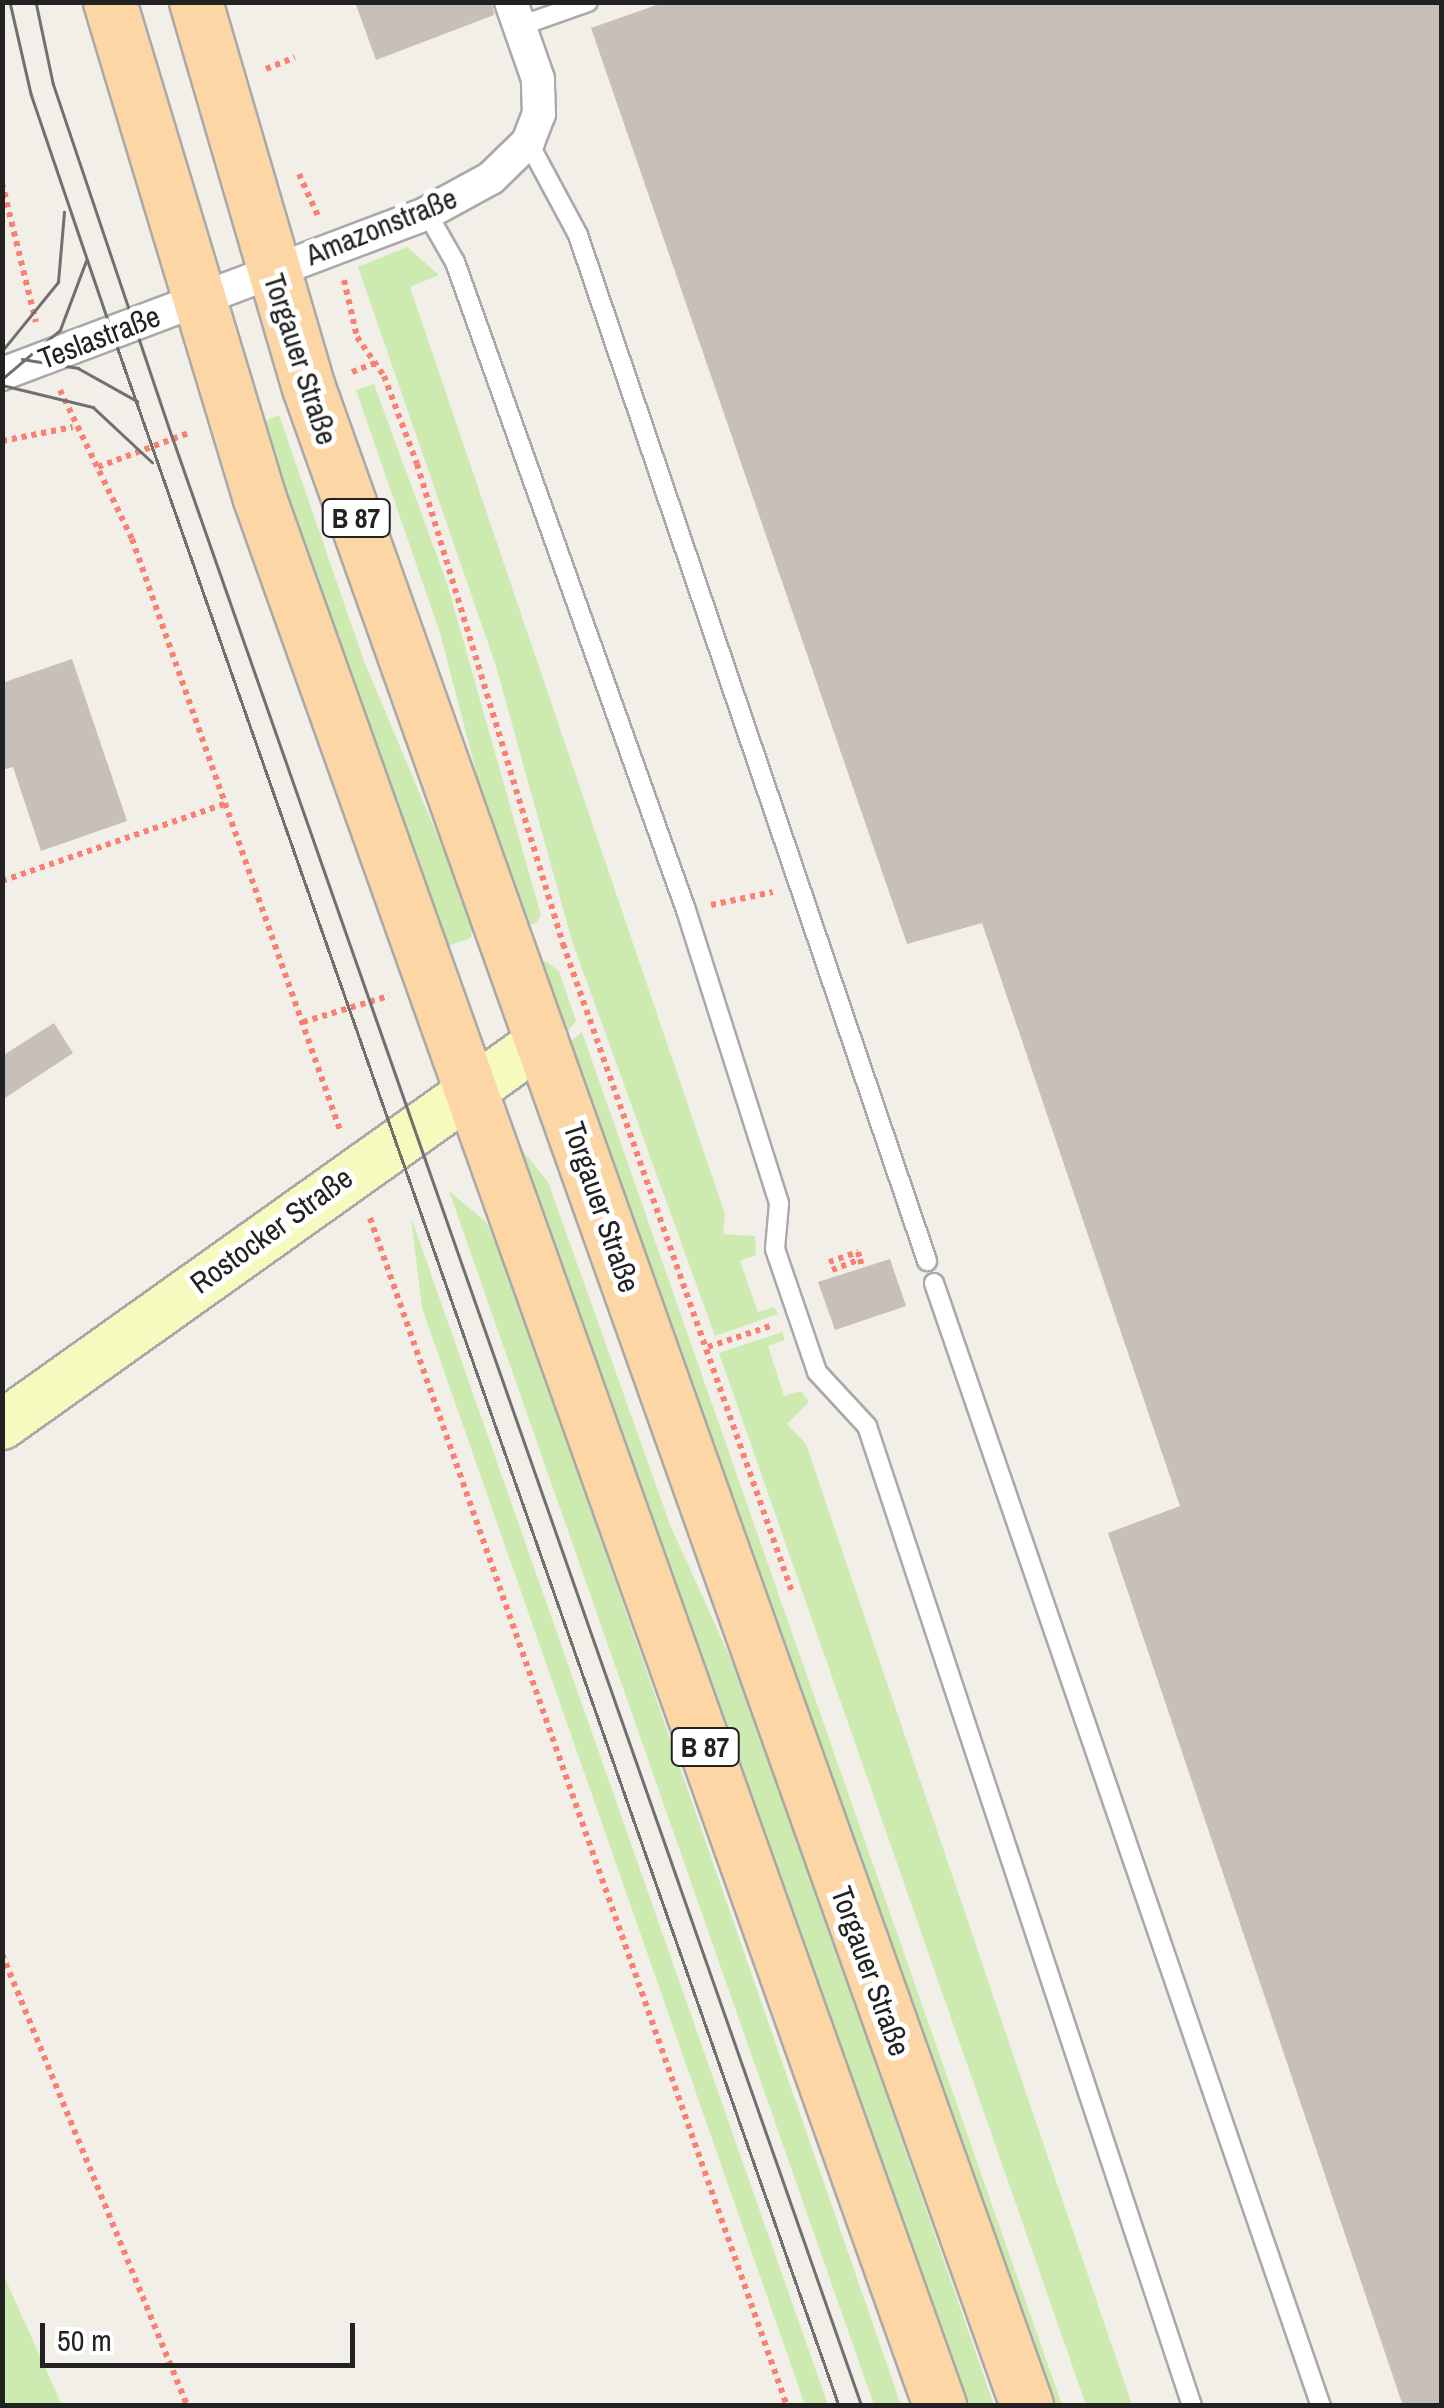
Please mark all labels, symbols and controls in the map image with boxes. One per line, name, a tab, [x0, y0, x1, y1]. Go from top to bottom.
street label: Amazonstraße	[300, 179, 462, 273]
street label: Torgauer Straße	[256, 269, 346, 449]
street label: Teslastraße	[33, 297, 165, 377]
road number: B 87	[321, 495, 391, 541]
street label: Torgauer Straße	[556, 1117, 648, 1297]
street label: Rostocker Straße	[183, 1159, 359, 1301]
road number: B 87	[670, 1724, 740, 1770]
street label: Torgauer Straße	[824, 1881, 918, 2061]
scale bar	[45, 2303, 360, 2365]
text: 50 m	[57, 2320, 112, 2360]

